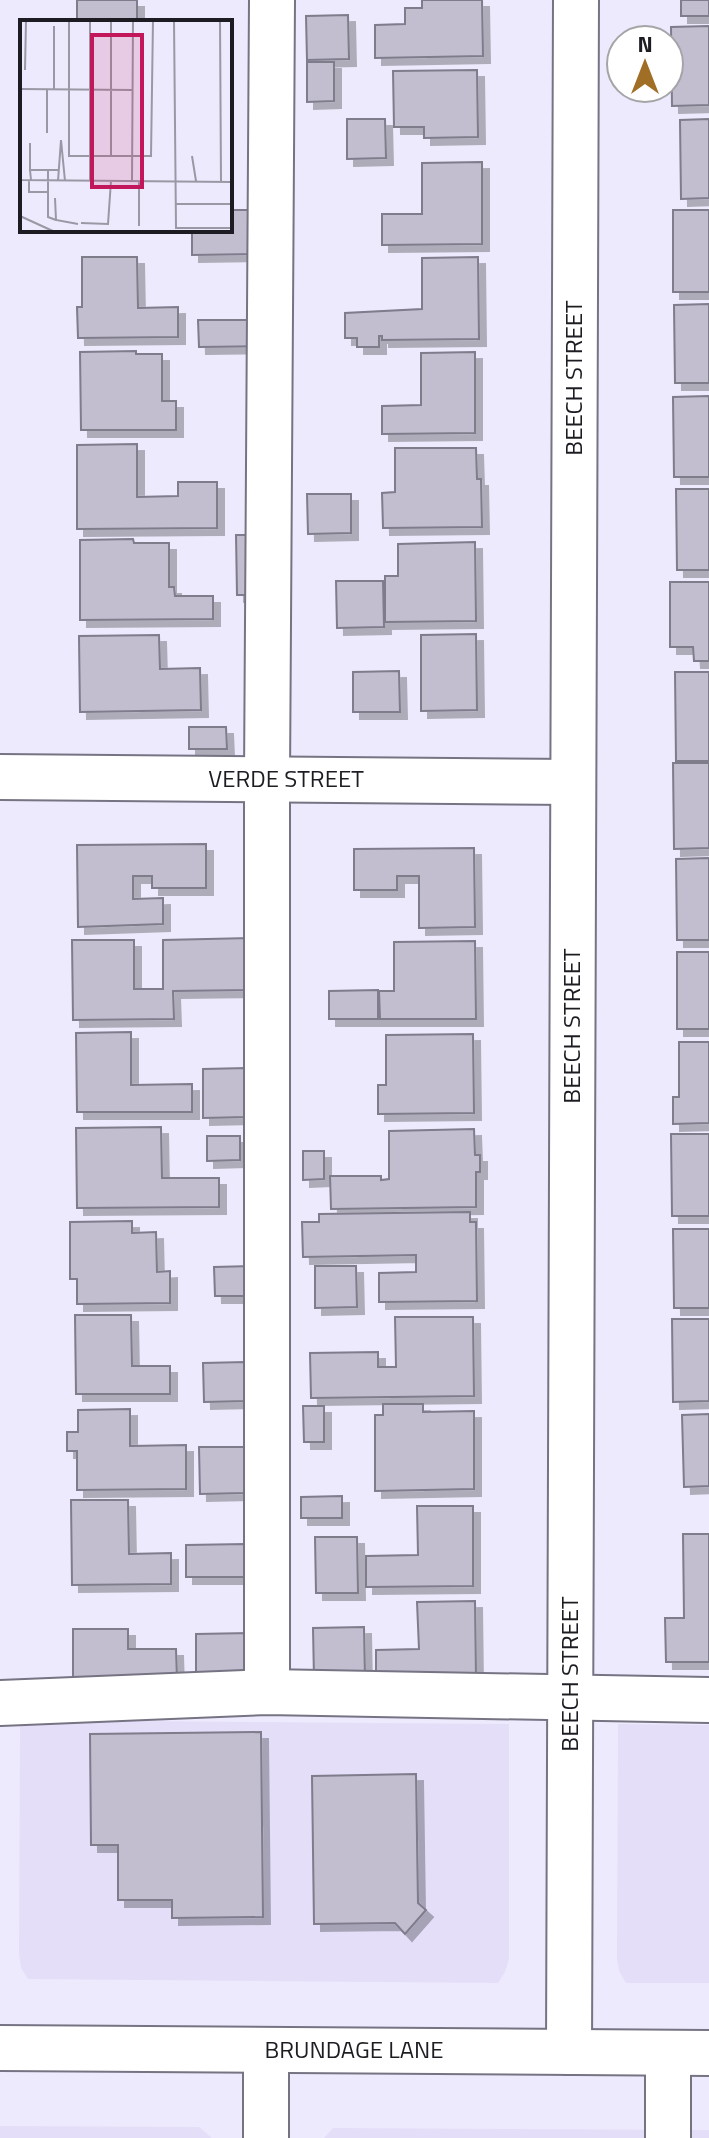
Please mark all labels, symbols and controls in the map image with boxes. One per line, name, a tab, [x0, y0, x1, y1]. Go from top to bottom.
inset map	[20, 20, 232, 232]
north arrow	[605, 24, 685, 104]
text: N	[637, 27, 653, 61]
street label: BEECH STREET	[555, 300, 591, 456]
street label: VERDE STREET	[208, 760, 364, 796]
street label: BEECH STREET	[553, 948, 589, 1104]
street label: BEECH STREET	[551, 1596, 587, 1752]
street label: BRUNDAGE LANE	[264, 2031, 444, 2067]

